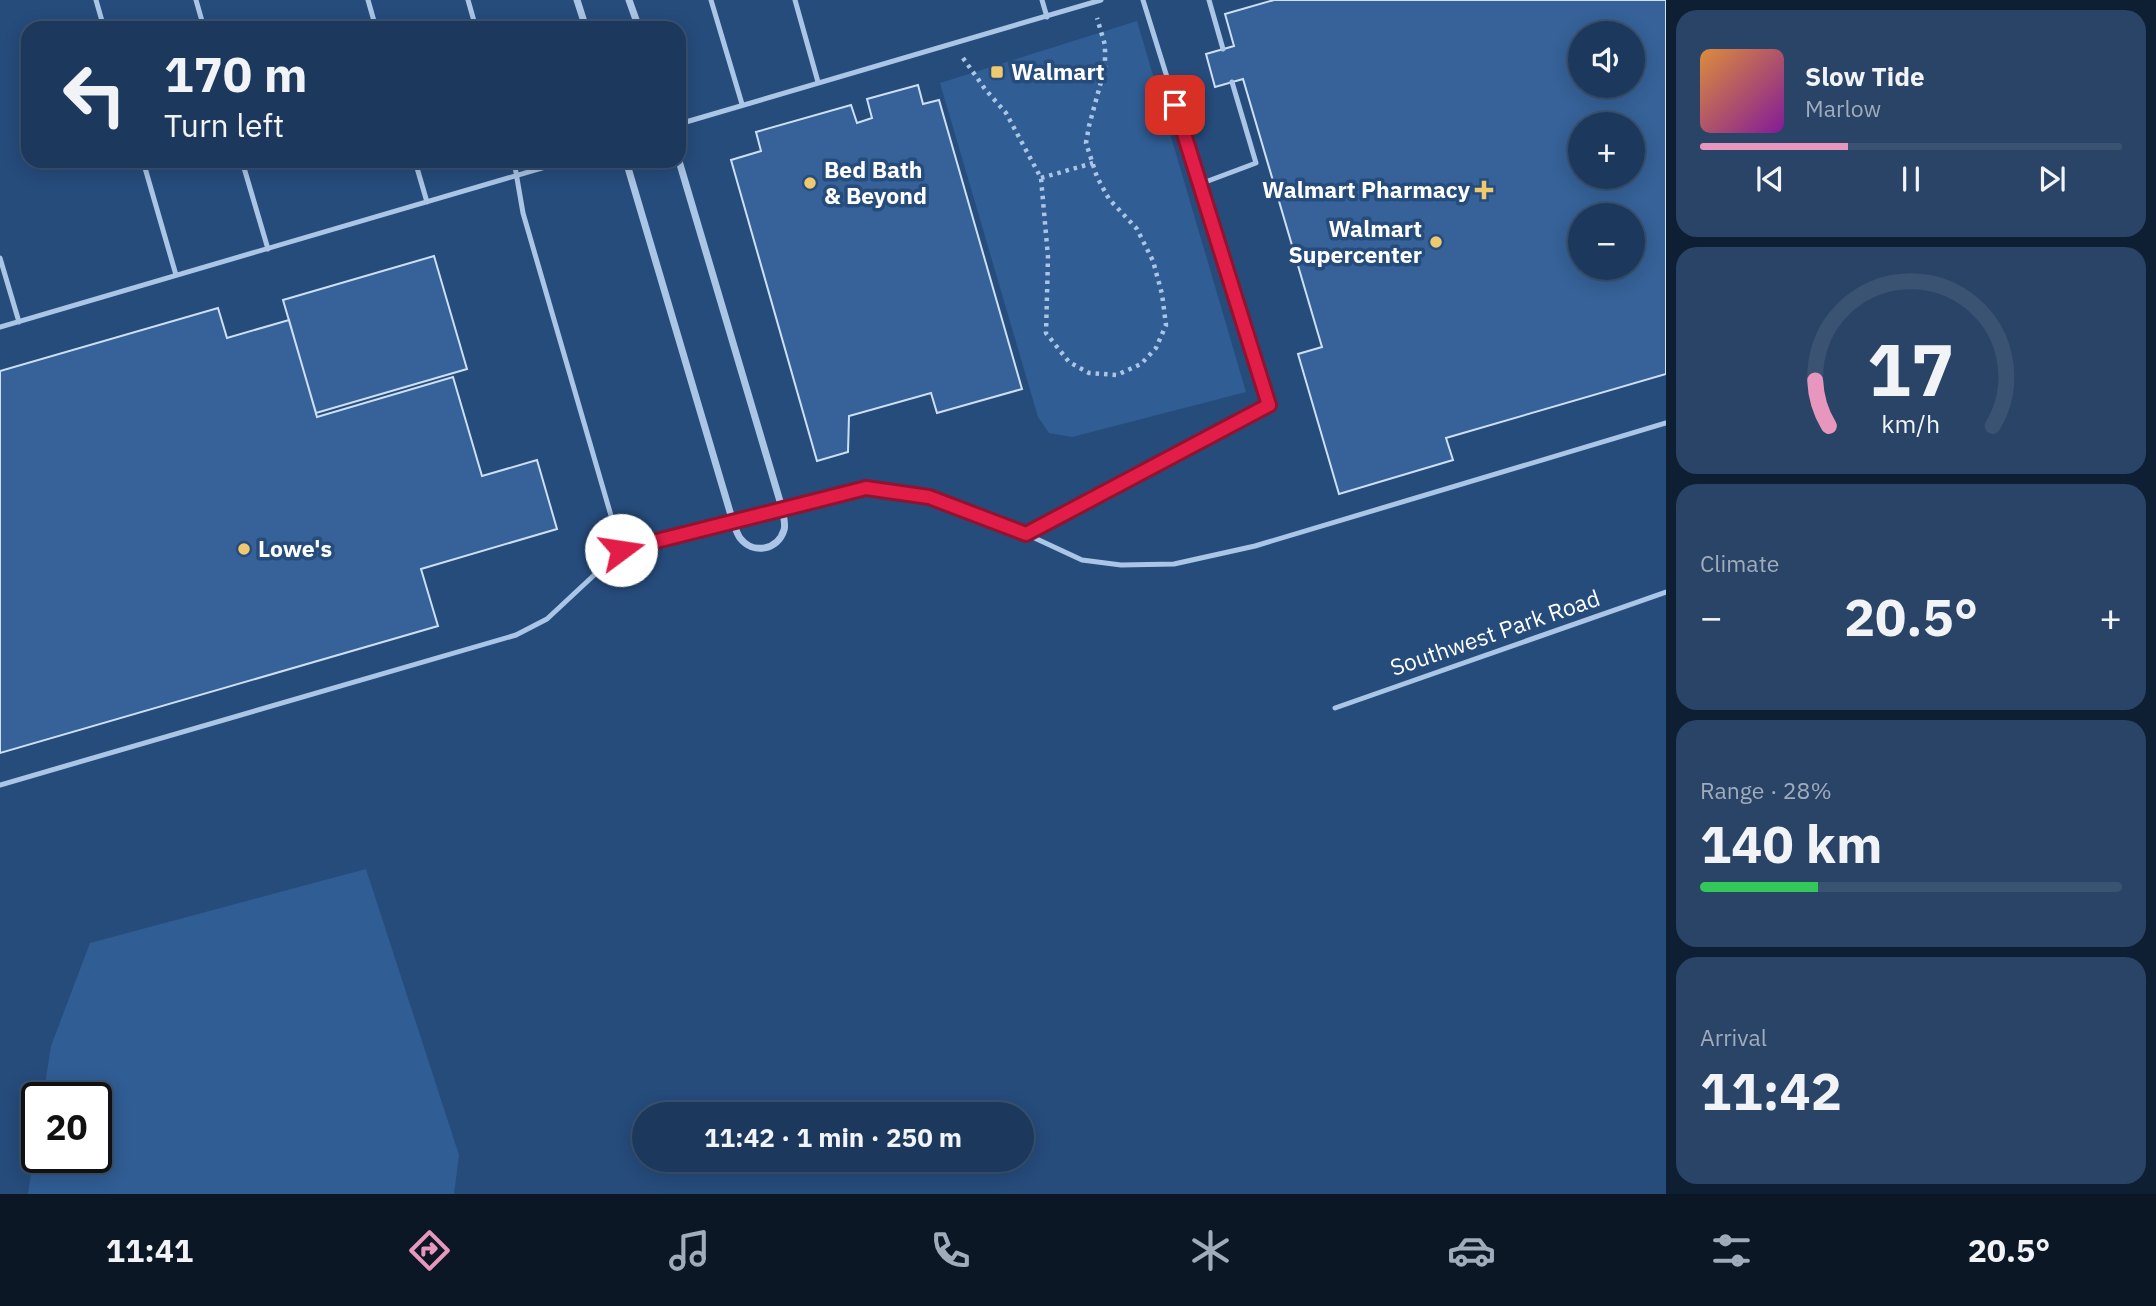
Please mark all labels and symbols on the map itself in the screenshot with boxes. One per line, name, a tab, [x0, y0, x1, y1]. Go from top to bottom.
place label: Walmart	[1011, 56, 1105, 86]
marker: Walmart	[989, 64, 1005, 80]
pin	[1145, 75, 1205, 135]
place label: Bed Bath & Beyond	[824, 154, 927, 210]
place label: Walmart Pharmacy	[1262, 174, 1471, 204]
marker: Bed Bath & Beyond	[802, 175, 818, 191]
marker: Walmart Pharmacy	[1476, 182, 1492, 198]
place label: Walmart Supercenter	[1289, 213, 1422, 269]
marker: Walmart Supercenter	[1428, 234, 1444, 250]
position arrow	[584, 513, 658, 587]
place label: Lowe's	[258, 533, 332, 563]
marker: Lowe's	[236, 541, 252, 557]
street label: Southwest Park Road	[1386, 582, 1604, 682]
speed limit sign: 20	[21, 1082, 112, 1173]

